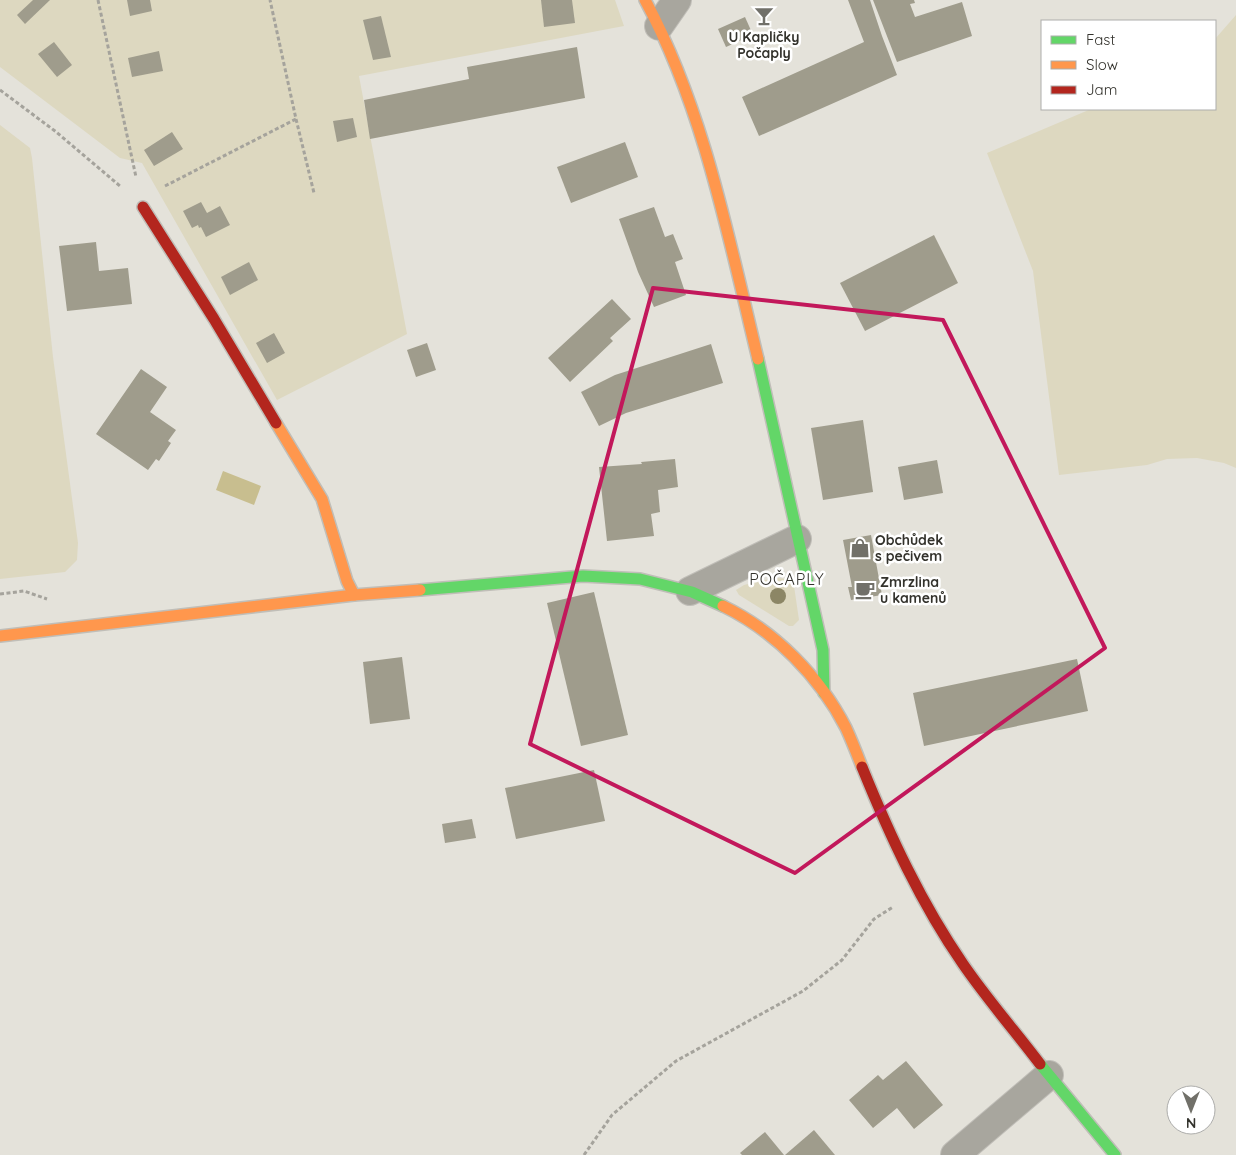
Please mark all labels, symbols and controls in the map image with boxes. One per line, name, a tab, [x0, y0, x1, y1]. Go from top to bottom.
bar icon: U Kapličky Počaply	[753, 5, 775, 27]
legend	[1041, 20, 1216, 110]
place label: U Kapličky Počaply	[728, 28, 800, 62]
text: Fast	[1086, 30, 1115, 49]
text: Slow	[1086, 55, 1118, 74]
text: Jam	[1086, 80, 1117, 99]
place label: Obchůdek s pečivem	[875, 531, 943, 565]
shop icon: Obchůdek s pečivem	[849, 537, 871, 559]
district label: POČAPLY	[749, 569, 825, 589]
place label: Zmrzlina u kamenů	[880, 573, 947, 607]
cafe icon: Zmrzlina u kamenů	[854, 579, 876, 601]
north arrow	[1166, 1085, 1216, 1135]
text: N	[1186, 1114, 1196, 1132]

